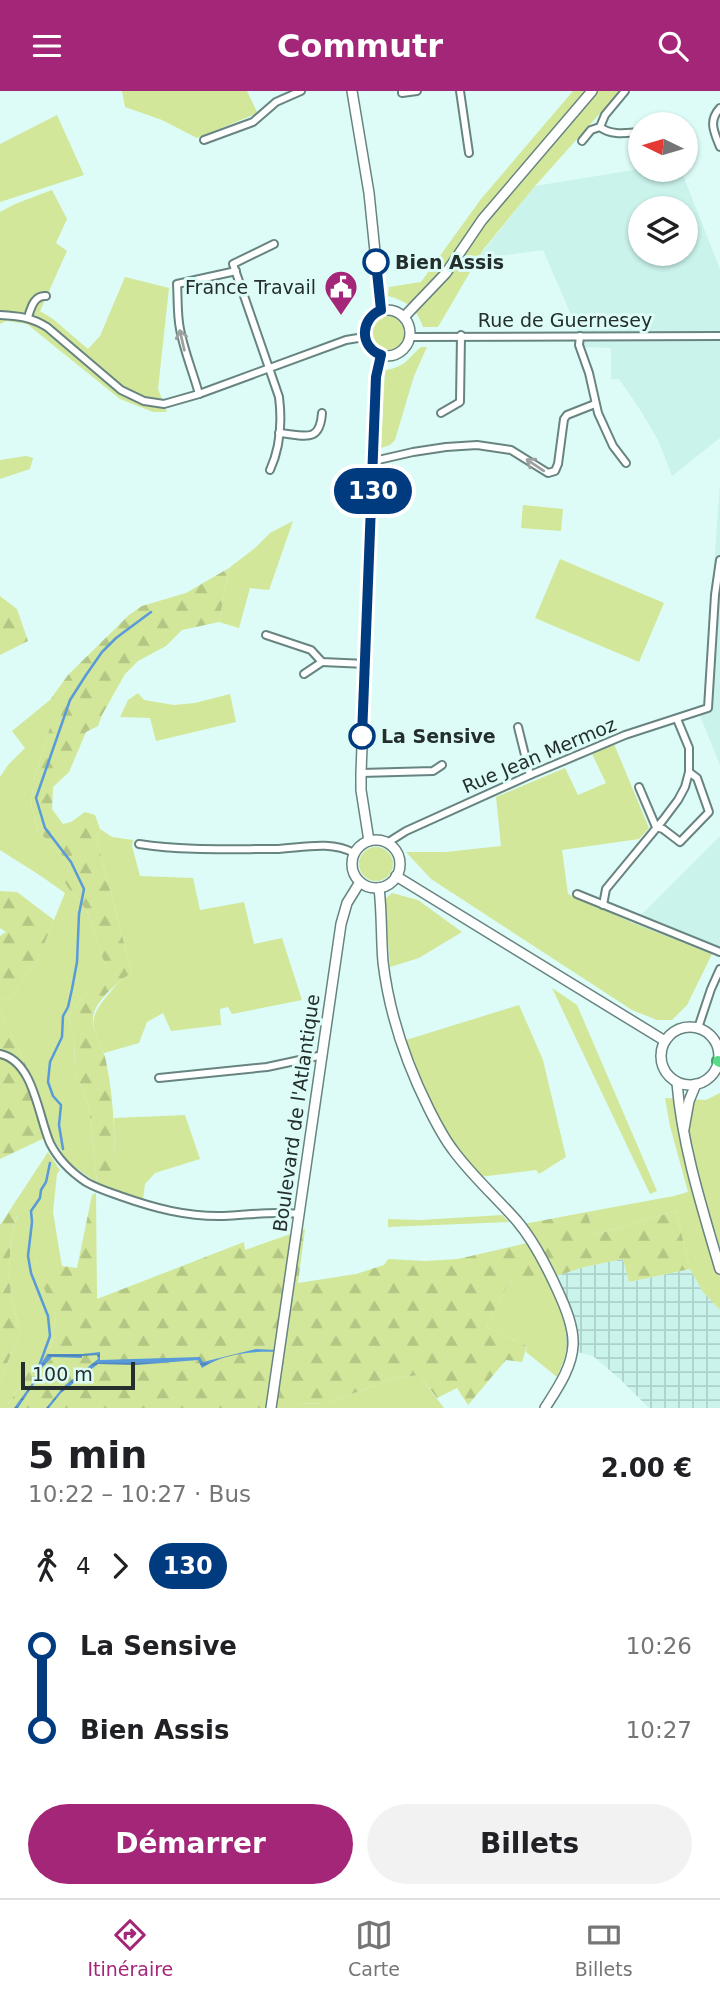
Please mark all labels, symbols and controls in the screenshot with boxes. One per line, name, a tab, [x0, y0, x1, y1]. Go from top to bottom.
icon: menu	[28, 27, 66, 65]
text: Commutr	[277, 27, 443, 65]
icon: search	[654, 27, 692, 65]
north arrow	[628, 112, 698, 182]
map controls	[628, 112, 698, 266]
button: layers	[628, 196, 698, 266]
marker: Bien Assis	[363, 249, 389, 275]
place label: Bien Assis	[395, 251, 504, 273]
public building icon: France Travail	[322, 268, 360, 317]
place label: France Travail	[185, 276, 316, 298]
street label: Rue de Guernesey	[478, 309, 652, 331]
one-way arrow	[175, 329, 189, 352]
one-way arrow	[526, 458, 546, 472]
line badge: 130	[333, 468, 413, 514]
text: 130	[348, 477, 398, 505]
street label: Rue Jean Mermoz	[459, 713, 619, 797]
marker: La Sensive	[349, 723, 375, 749]
place label: La Sensive	[381, 725, 496, 747]
street label: Boulevard de l'Atlantique	[268, 993, 324, 1233]
scale bar	[21, 1359, 135, 1391]
text: 100 m	[32, 1363, 93, 1385]
text: 5 min	[28, 1433, 147, 1477]
text: 2.00 €	[601, 1453, 692, 1483]
text: 10:22 – 10:27 · Bus	[28, 1481, 251, 1507]
icon: walk	[28, 1547, 66, 1585]
icon: forward	[101, 1547, 139, 1585]
text: 130	[163, 1552, 213, 1580]
text: 4	[76, 1553, 91, 1579]
text: La Sensive	[80, 1631, 237, 1661]
text: 10:26	[626, 1633, 692, 1659]
text: Bien Assis	[80, 1715, 229, 1745]
text: 10:27	[626, 1717, 692, 1743]
button: Démarrer	[28, 1804, 353, 1884]
button: Billets	[367, 1804, 692, 1884]
tab: Itinéraire	[87, 1916, 173, 1980]
tab: Carte	[348, 1916, 400, 1980]
tab: Billets	[575, 1916, 633, 1980]

